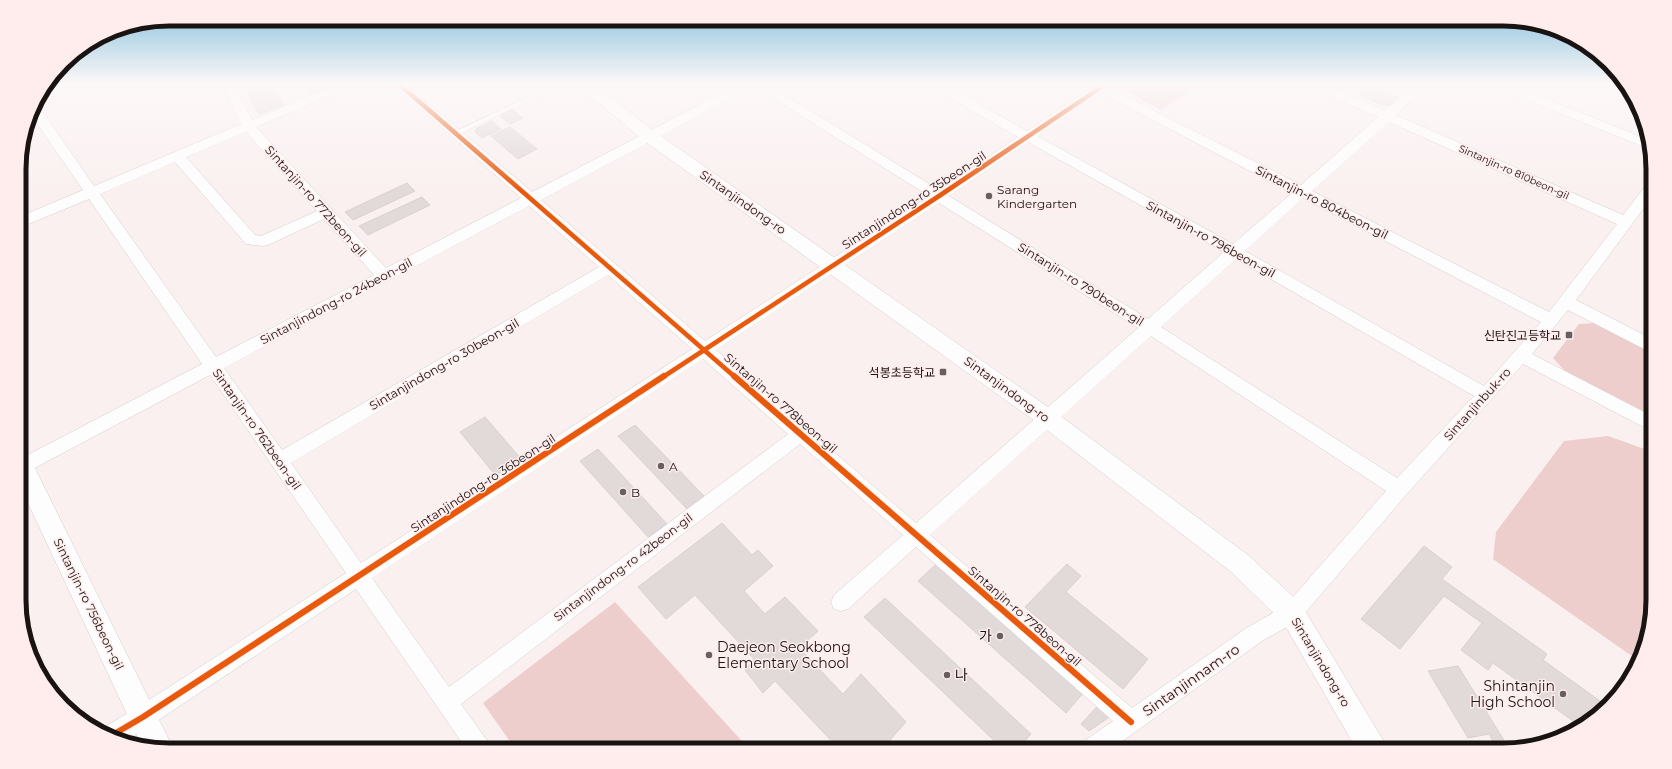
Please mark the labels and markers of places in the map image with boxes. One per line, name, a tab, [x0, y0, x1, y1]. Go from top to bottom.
place label: Sarang Kindergarten	[997, 182, 1077, 211]
marker: Sarang Kindergarten	[984, 191, 994, 201]
place label: 신탄진고등학교	[1484, 328, 1561, 343]
marker: 신탄진고등학교	[1564, 330, 1574, 340]
place label: 석봉초등학교	[869, 365, 935, 380]
marker: 석봉초등학교	[938, 367, 948, 377]
place label: A	[669, 459, 678, 474]
marker: A	[656, 461, 666, 471]
place label: B	[631, 485, 640, 500]
marker: B	[618, 487, 628, 497]
place label: 가	[979, 627, 992, 645]
marker: 가	[995, 631, 1005, 641]
place label: Daejeon Seokbong Elementary School	[717, 638, 851, 672]
marker: Daejeon Seokbong Elementary School	[704, 650, 714, 660]
place label: 나	[955, 666, 968, 684]
marker: 나	[942, 670, 952, 680]
place label: Shintanjin High School	[1470, 677, 1555, 711]
marker: Shintanjin High School	[1558, 689, 1568, 699]

